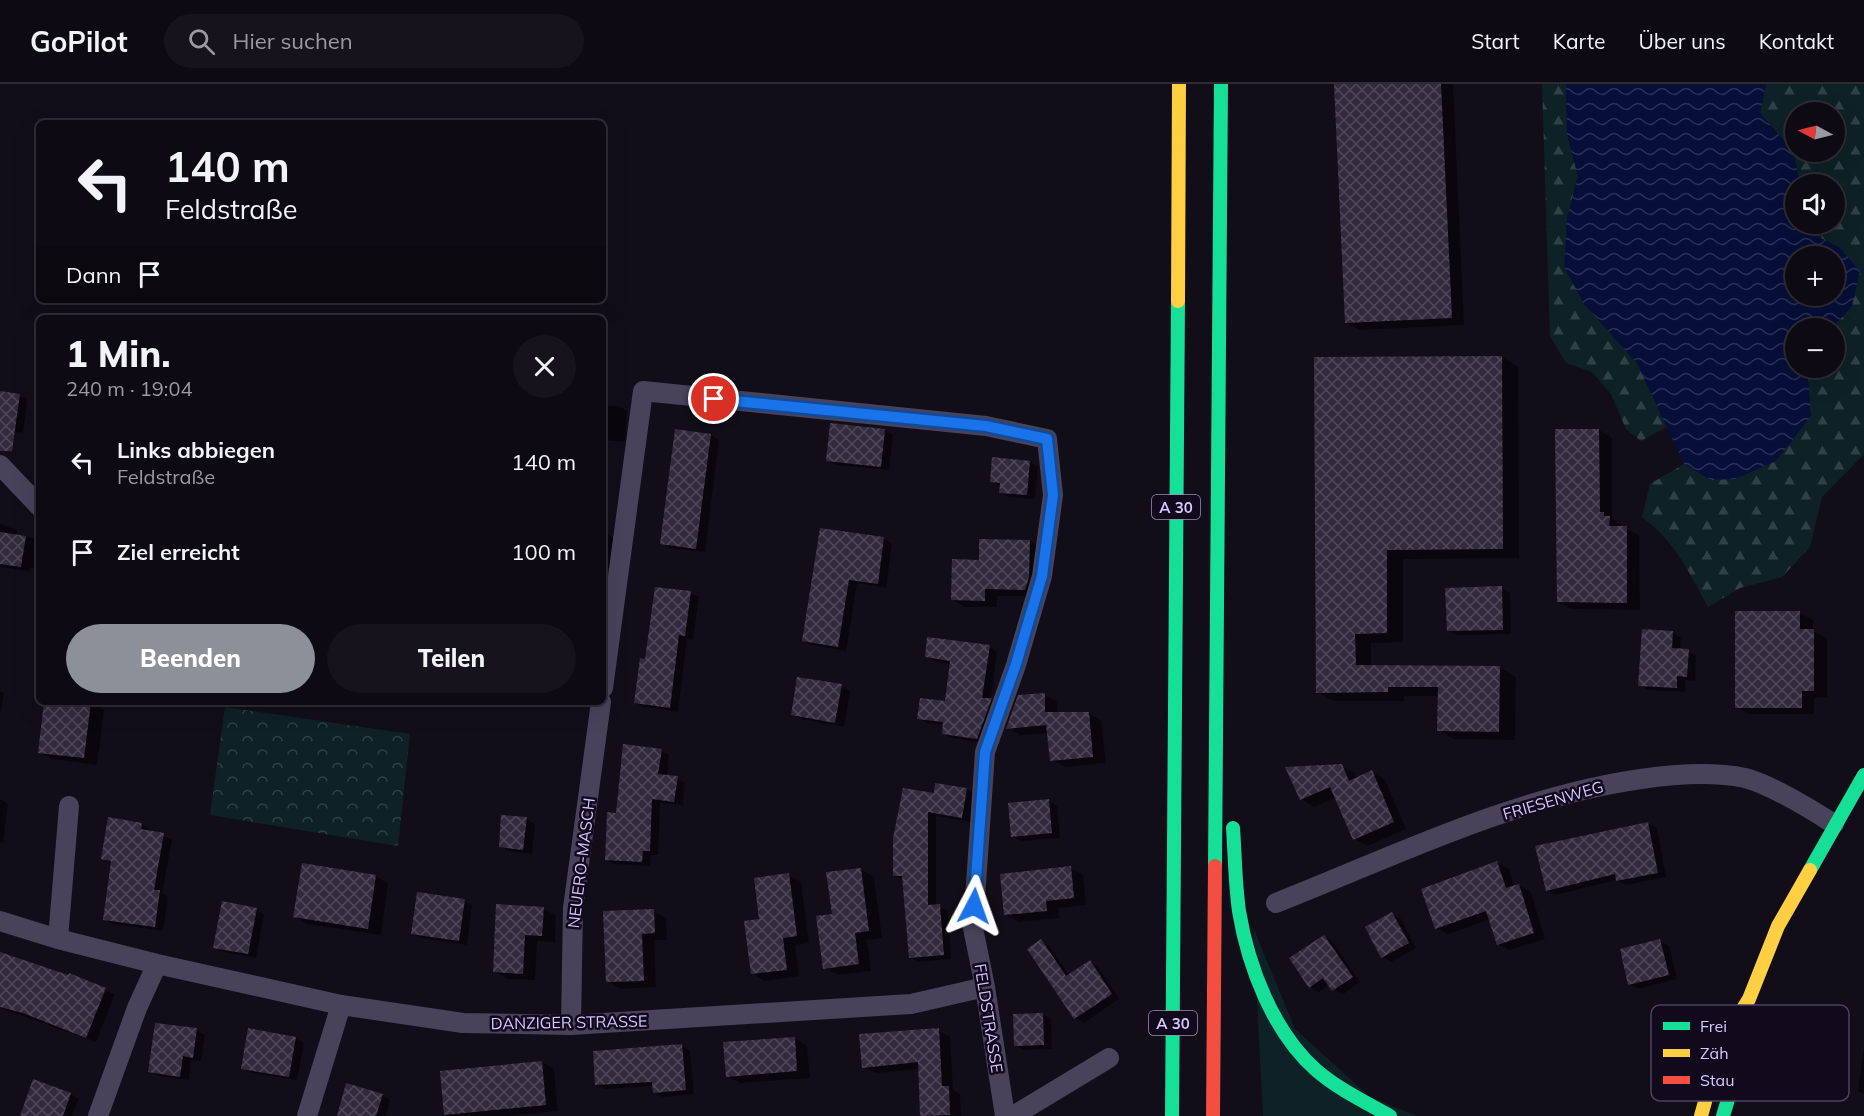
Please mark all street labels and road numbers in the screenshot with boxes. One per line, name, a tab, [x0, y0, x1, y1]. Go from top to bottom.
road number: A 30	[1152, 495, 1200, 519]
street label: FRIESENWEG	[1500, 776, 1606, 824]
street label: NEUERO-MASCH	[563, 797, 599, 929]
street label: FELDSTRASSE	[970, 962, 1008, 1074]
street label: DANZIGER STRASSE	[490, 1011, 648, 1033]
road number: A 30	[1149, 1011, 1197, 1035]

